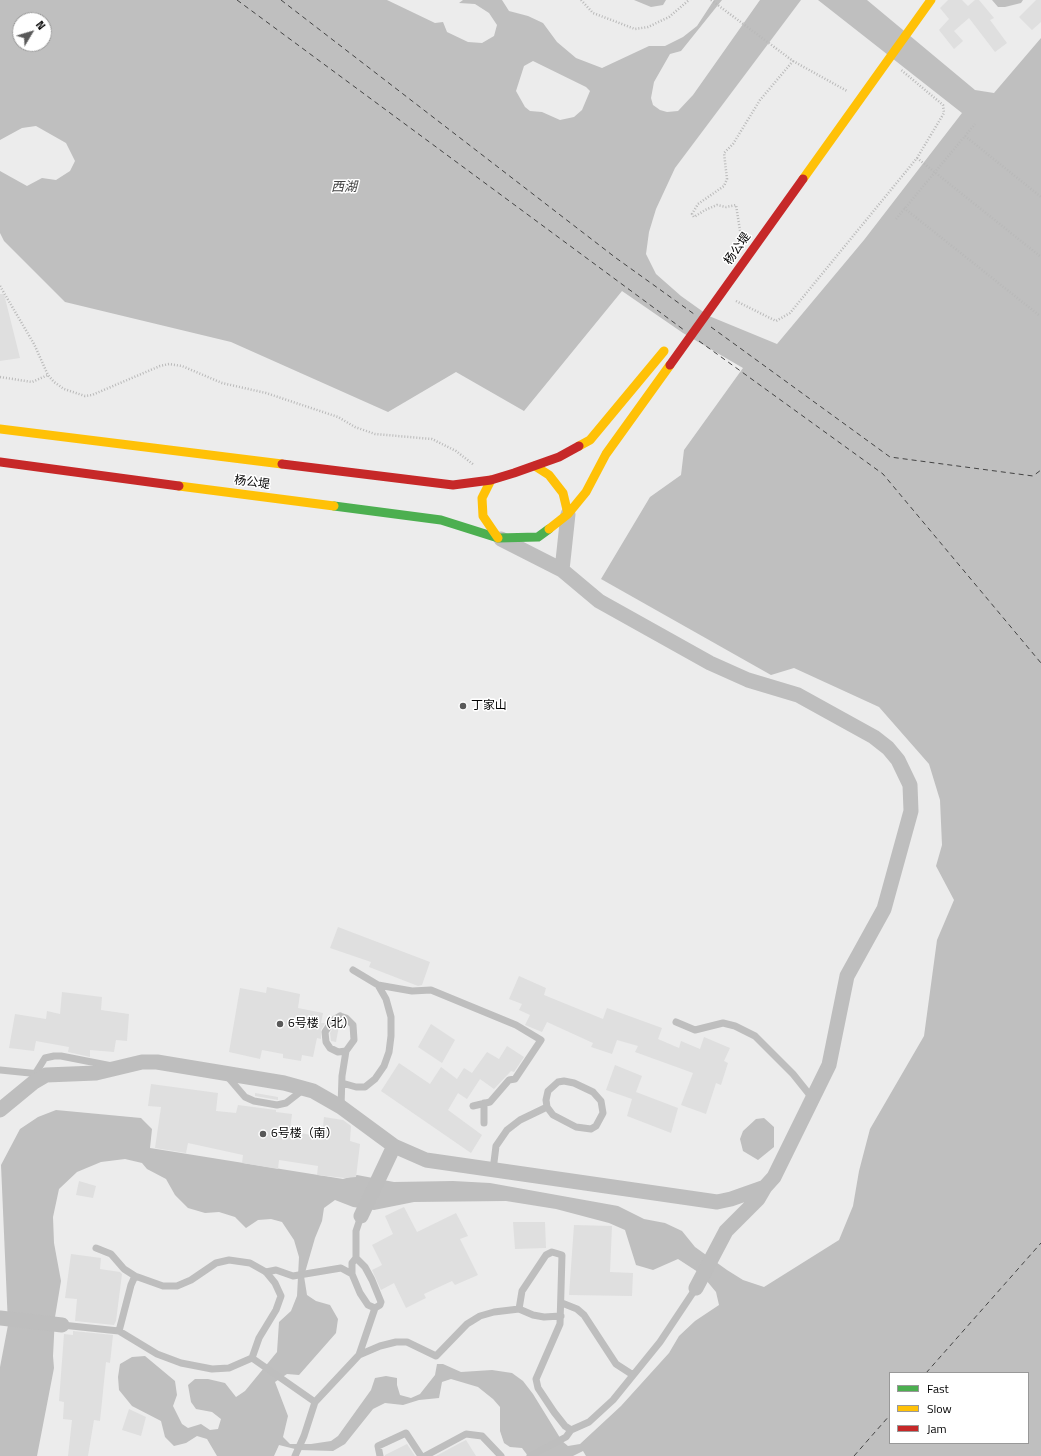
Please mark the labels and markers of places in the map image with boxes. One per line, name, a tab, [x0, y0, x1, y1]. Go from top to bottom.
place label: 丁家山	[471, 699, 507, 713]
marker: 丁家山	[458, 701, 468, 711]
place label: 6号楼（北）	[288, 1017, 355, 1031]
marker: 6号楼（北）	[275, 1019, 285, 1029]
place label: 6号楼（南）	[271, 1127, 338, 1141]
marker: 6号楼（南）	[258, 1129, 268, 1139]

